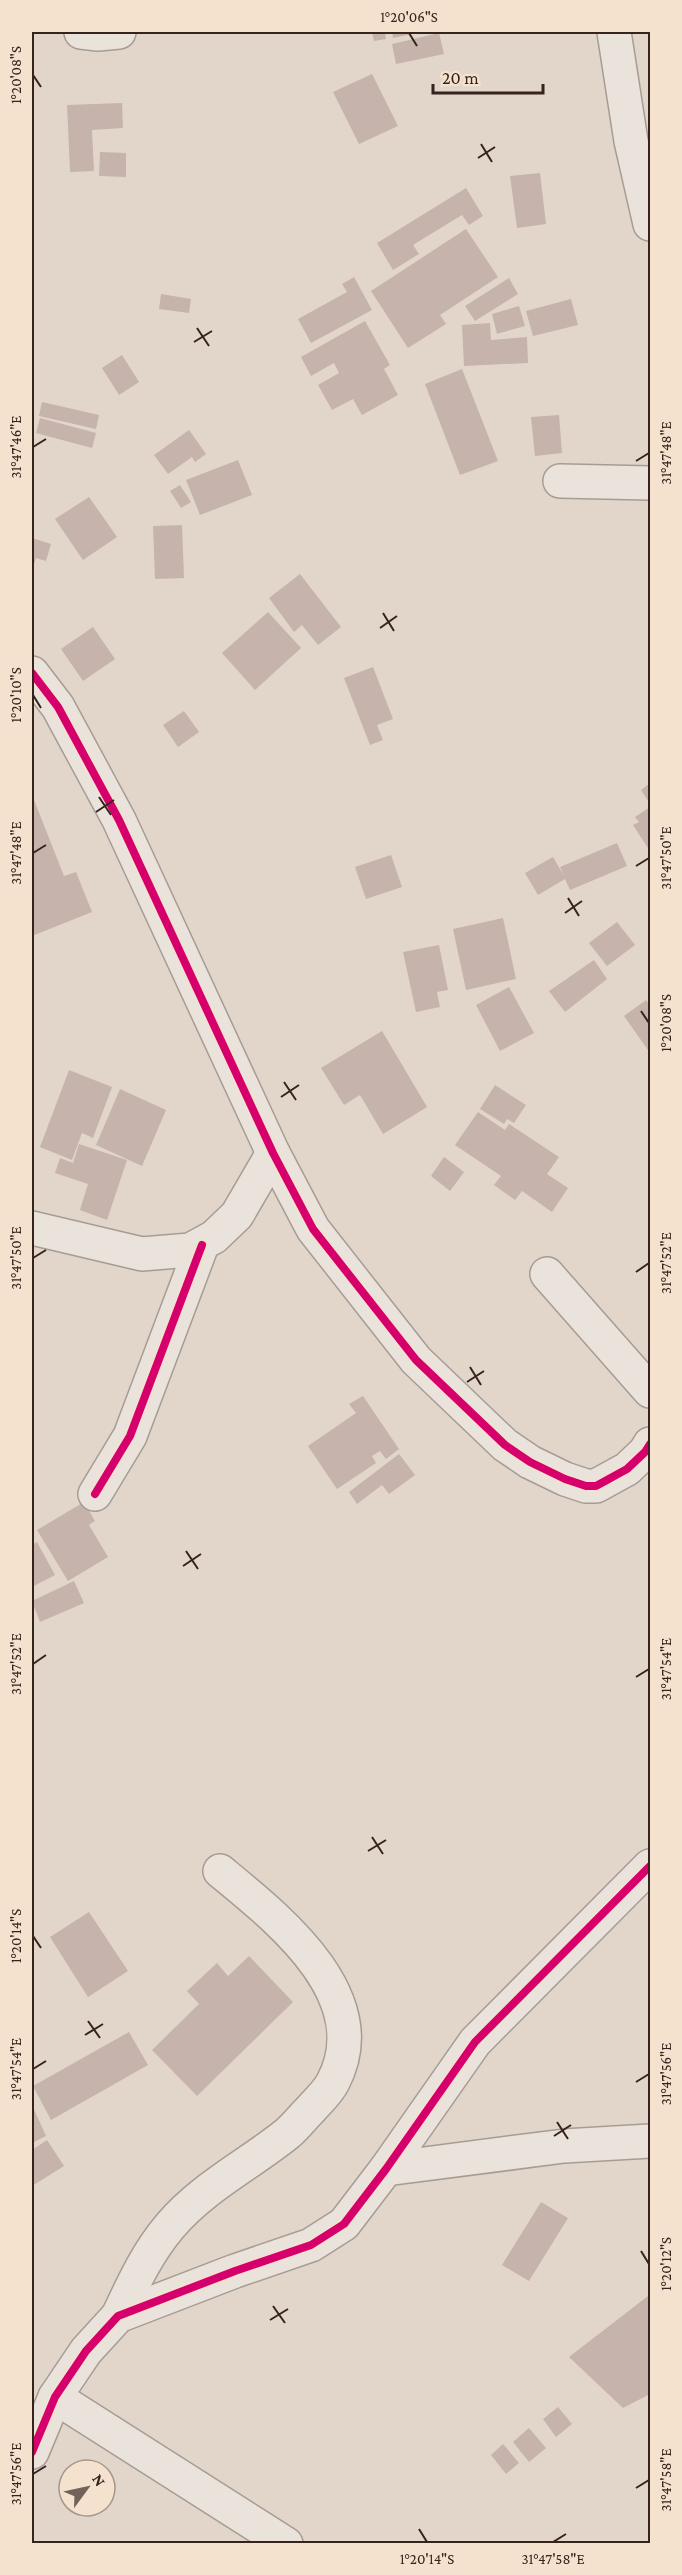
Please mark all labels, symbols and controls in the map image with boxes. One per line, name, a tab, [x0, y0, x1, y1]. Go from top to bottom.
text: 1°20'06"S	[380, 9, 438, 25]
text: 1°20'08"S	[8, 46, 24, 104]
scale bar	[433, 57, 542, 95]
text: 20 m	[442, 68, 479, 88]
text: 31°47'46"E	[8, 416, 24, 479]
text: 31°47'48"E	[658, 421, 674, 485]
text: 1°20'10"S	[8, 667, 24, 723]
text: 31°47'48"E	[8, 821, 24, 885]
text: 31°47'50"E	[658, 826, 674, 890]
text: 1°20'08"S	[658, 994, 674, 1052]
text: 31°47'50"E	[8, 1226, 24, 1290]
text: 31°47'52"E	[658, 1232, 674, 1294]
text: 31°47'52"E	[8, 1633, 24, 1695]
text: 31°47'54"E	[658, 1638, 674, 1700]
text: 1°20'14"S	[8, 1909, 24, 1963]
text: 31°47'54"E	[8, 2038, 24, 2100]
text: 31°47'56"E	[658, 2043, 674, 2105]
text: 1°20'12"S	[658, 2237, 674, 2291]
text: 31°47'56"E	[8, 2443, 24, 2505]
text: 31°47'58"E	[658, 2448, 674, 2512]
north arrow	[57, 2458, 117, 2518]
text: N	[89, 2471, 109, 2489]
text: 1°20'14"S	[400, 2551, 454, 2567]
text: 31°47'58"E	[521, 2551, 585, 2567]

